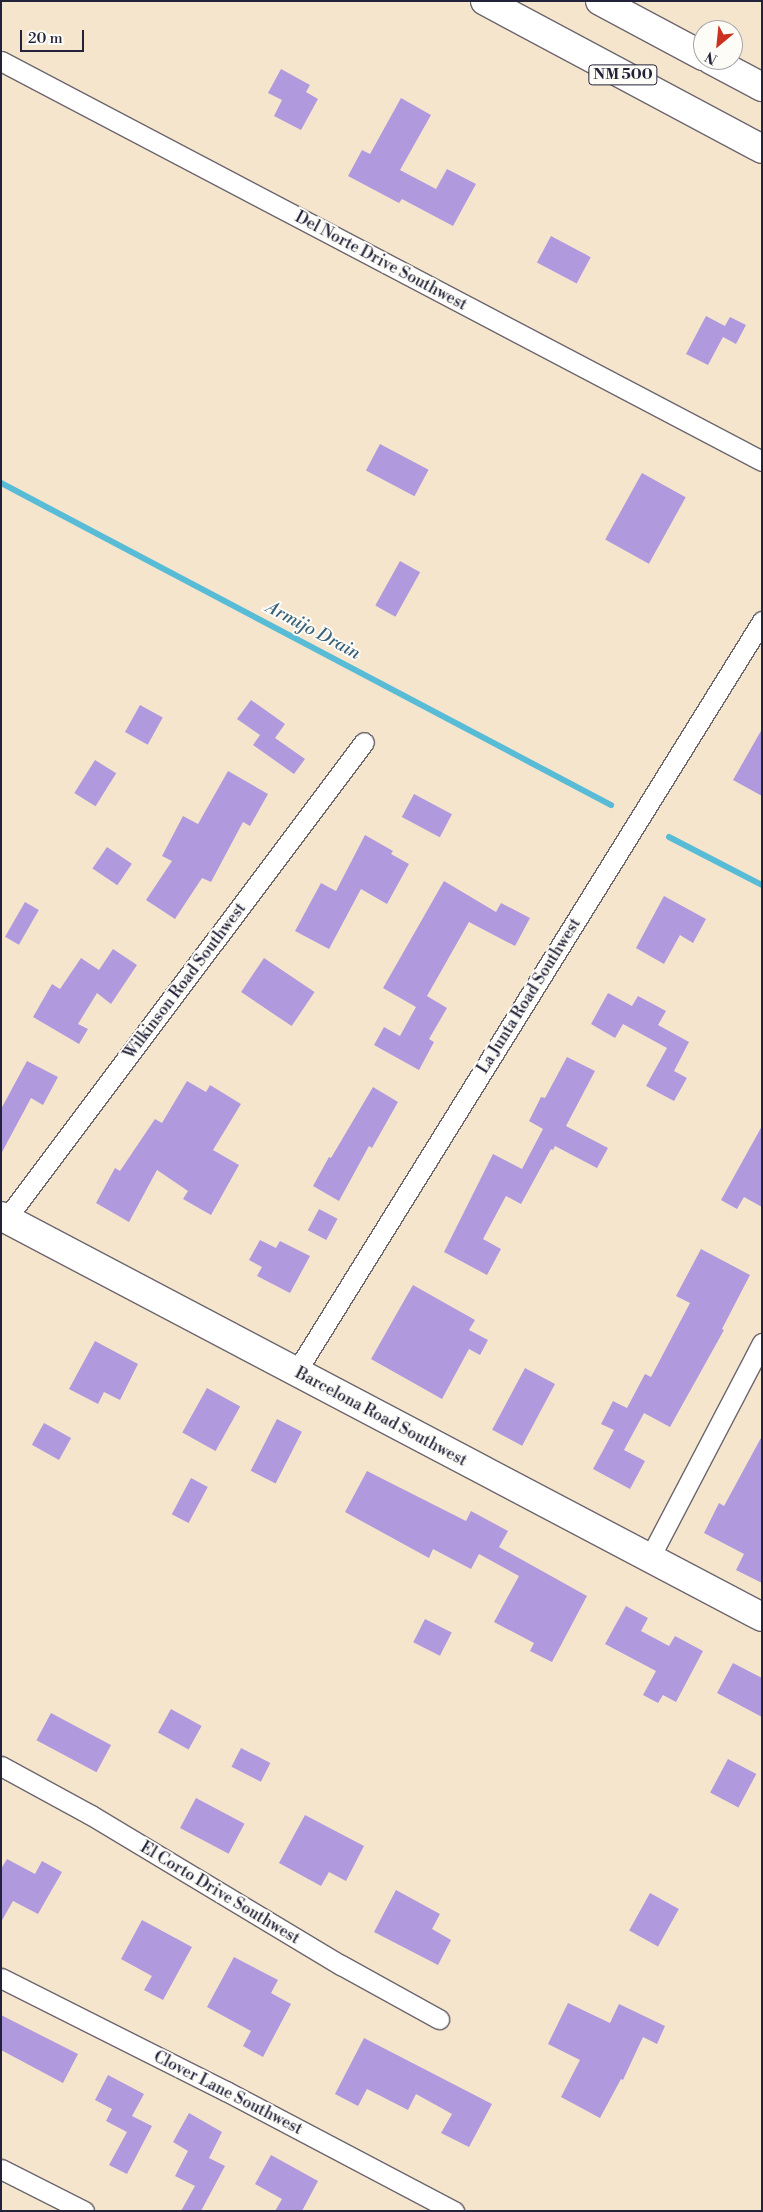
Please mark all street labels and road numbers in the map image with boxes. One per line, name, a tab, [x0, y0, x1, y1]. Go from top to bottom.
road number: NM 500	[588, 62, 658, 88]
street label: Del Norte Drive Southwest	[292, 207, 470, 315]
street label: Wilkinson Road Southwest	[120, 899, 250, 1063]
street label: La Junta Road Southwest	[473, 915, 585, 1077]
street label: Barcelona Road Southwest	[292, 1364, 470, 1470]
street label: El Corto Drive Southwest	[137, 1838, 303, 1948]
street label: Clover Lane Southwest	[150, 2047, 306, 2139]

